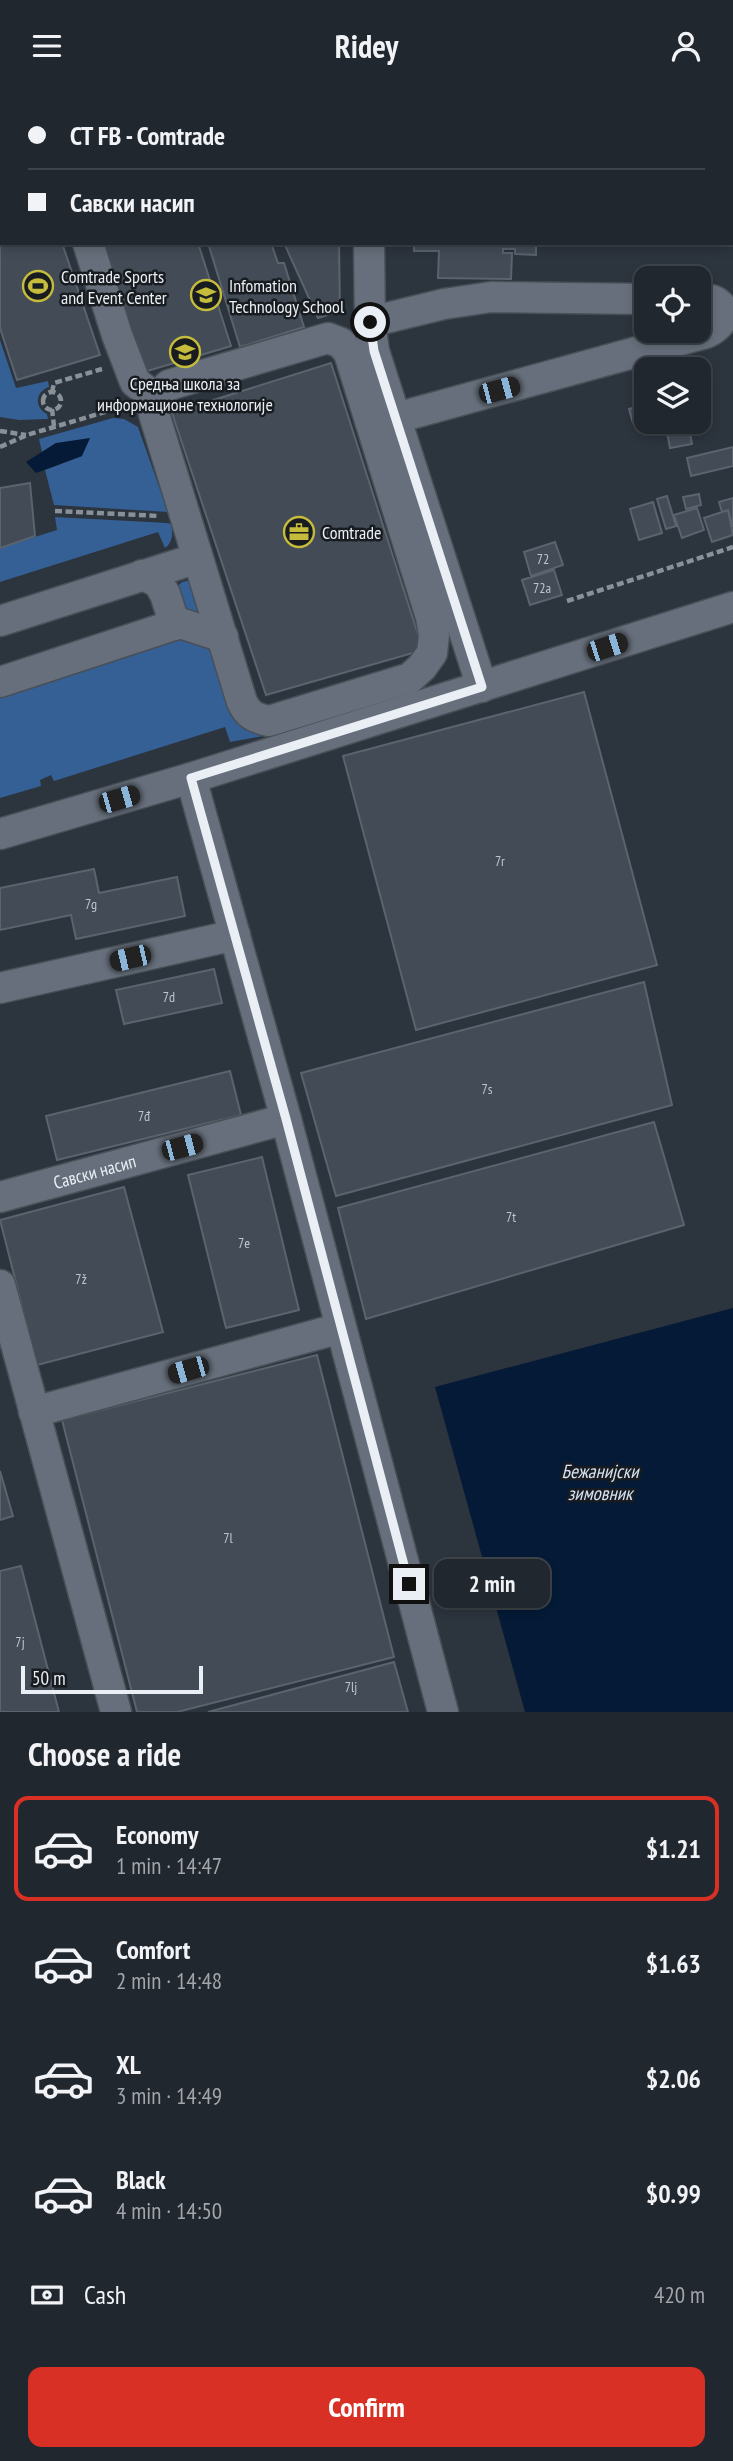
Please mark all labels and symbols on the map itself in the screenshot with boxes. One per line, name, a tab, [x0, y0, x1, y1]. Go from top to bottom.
place label: Comtrade Sports and Event Center	[61, 265, 167, 309]
sports icon: Comtrade Sports and Event Center	[21, 269, 55, 303]
place label: Infomation Technology School	[229, 274, 345, 318]
school or university icon: Infomation Technology School	[189, 278, 223, 312]
route start	[354, 306, 386, 338]
school or university icon: Средња школа за информационе технологије	[168, 335, 202, 369]
place label: Средња школа за информационе технологије	[97, 372, 273, 416]
car	[476, 374, 523, 406]
office icon: Comtrade	[282, 515, 316, 549]
place label: Comtrade	[322, 521, 382, 544]
house number: 72	[537, 550, 549, 568]
house number: 72a	[533, 579, 551, 597]
car	[584, 631, 631, 663]
car	[96, 783, 143, 815]
house number: 7r	[495, 852, 505, 870]
house number: 7g	[85, 895, 97, 913]
car	[108, 943, 153, 973]
house number: 7d	[163, 988, 175, 1006]
house number: 7s	[482, 1080, 493, 1098]
house number: 7đ	[138, 1107, 151, 1125]
car	[159, 1131, 206, 1163]
street label: Савски насип	[51, 1149, 139, 1193]
house number: 7t	[506, 1208, 516, 1226]
house number: 7e	[238, 1234, 250, 1252]
house number: 7ž	[75, 1270, 87, 1288]
car	[165, 1354, 212, 1386]
water label: Бежанијски зимовник	[561, 1459, 640, 1505]
house number: 7l	[223, 1529, 234, 1547]
callout: 2 min	[434, 1559, 549, 1609]
route end	[393, 1568, 425, 1600]
house number: 7j	[15, 1633, 25, 1651]
scale bar	[21, 1663, 203, 1695]
house number: 7lj	[345, 1678, 357, 1696]

